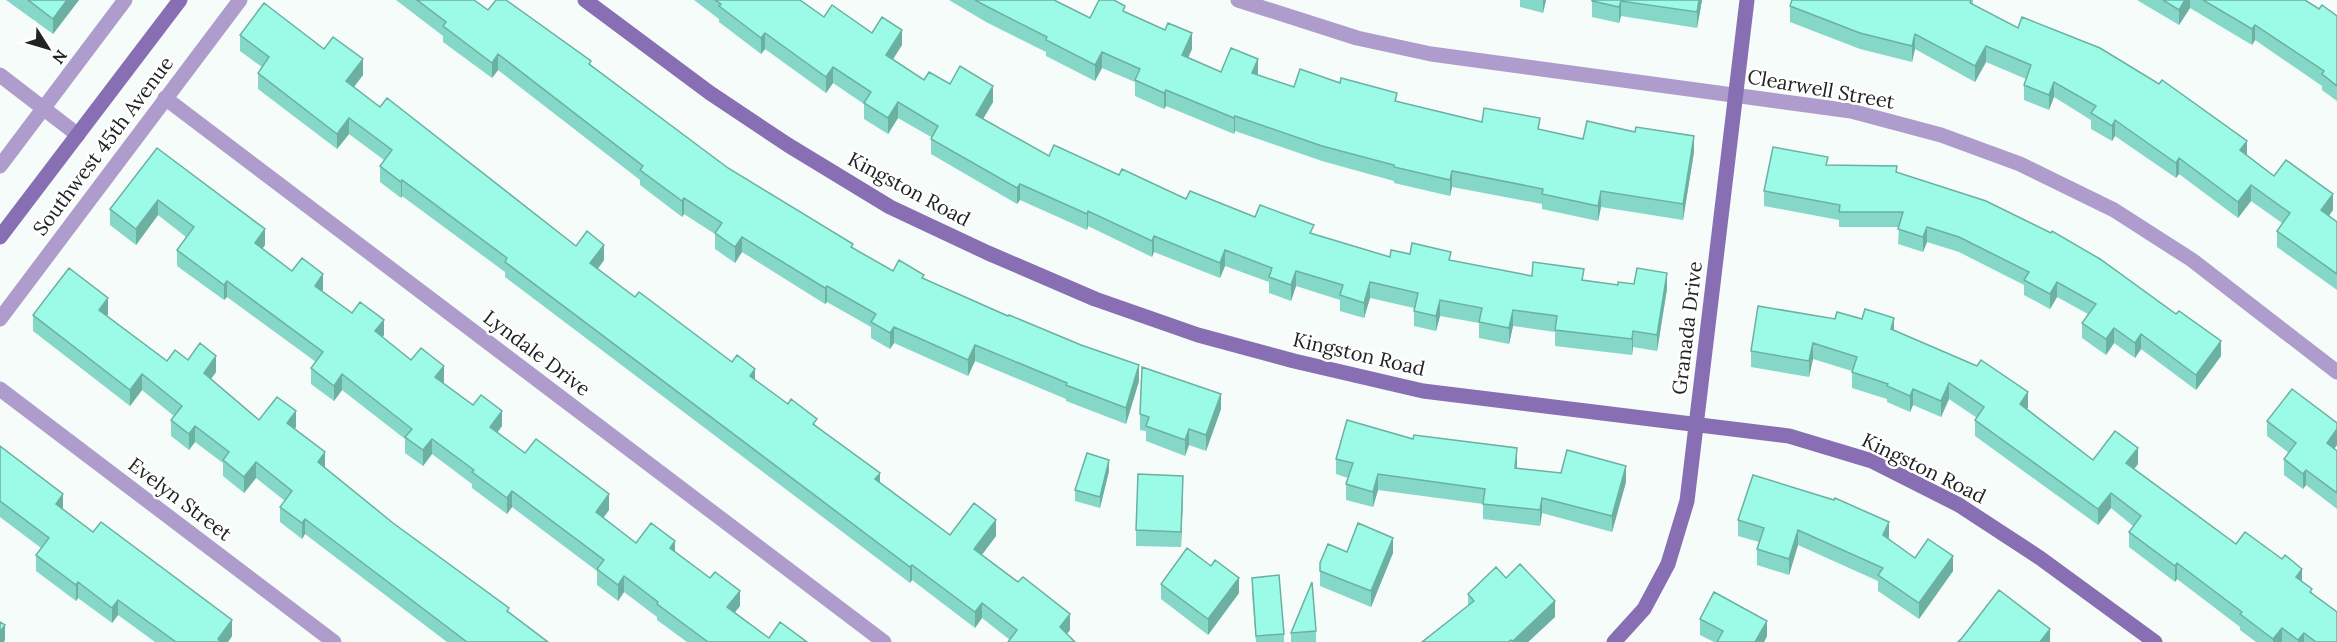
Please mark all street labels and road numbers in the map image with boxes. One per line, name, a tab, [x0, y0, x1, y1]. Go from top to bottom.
street label: Southwest 45th Avenue	[27, 51, 178, 240]
street label: Clearwell Street	[1746, 63, 1897, 114]
street label: Kingston Road	[844, 146, 975, 231]
street label: Granada Drive	[1666, 260, 1707, 396]
street label: Lyndale Drive	[479, 304, 596, 401]
street label: Kingston Road	[1291, 326, 1428, 381]
street label: Kingston Road	[1858, 427, 1990, 508]
street label: Evelyn Street	[124, 452, 237, 546]

